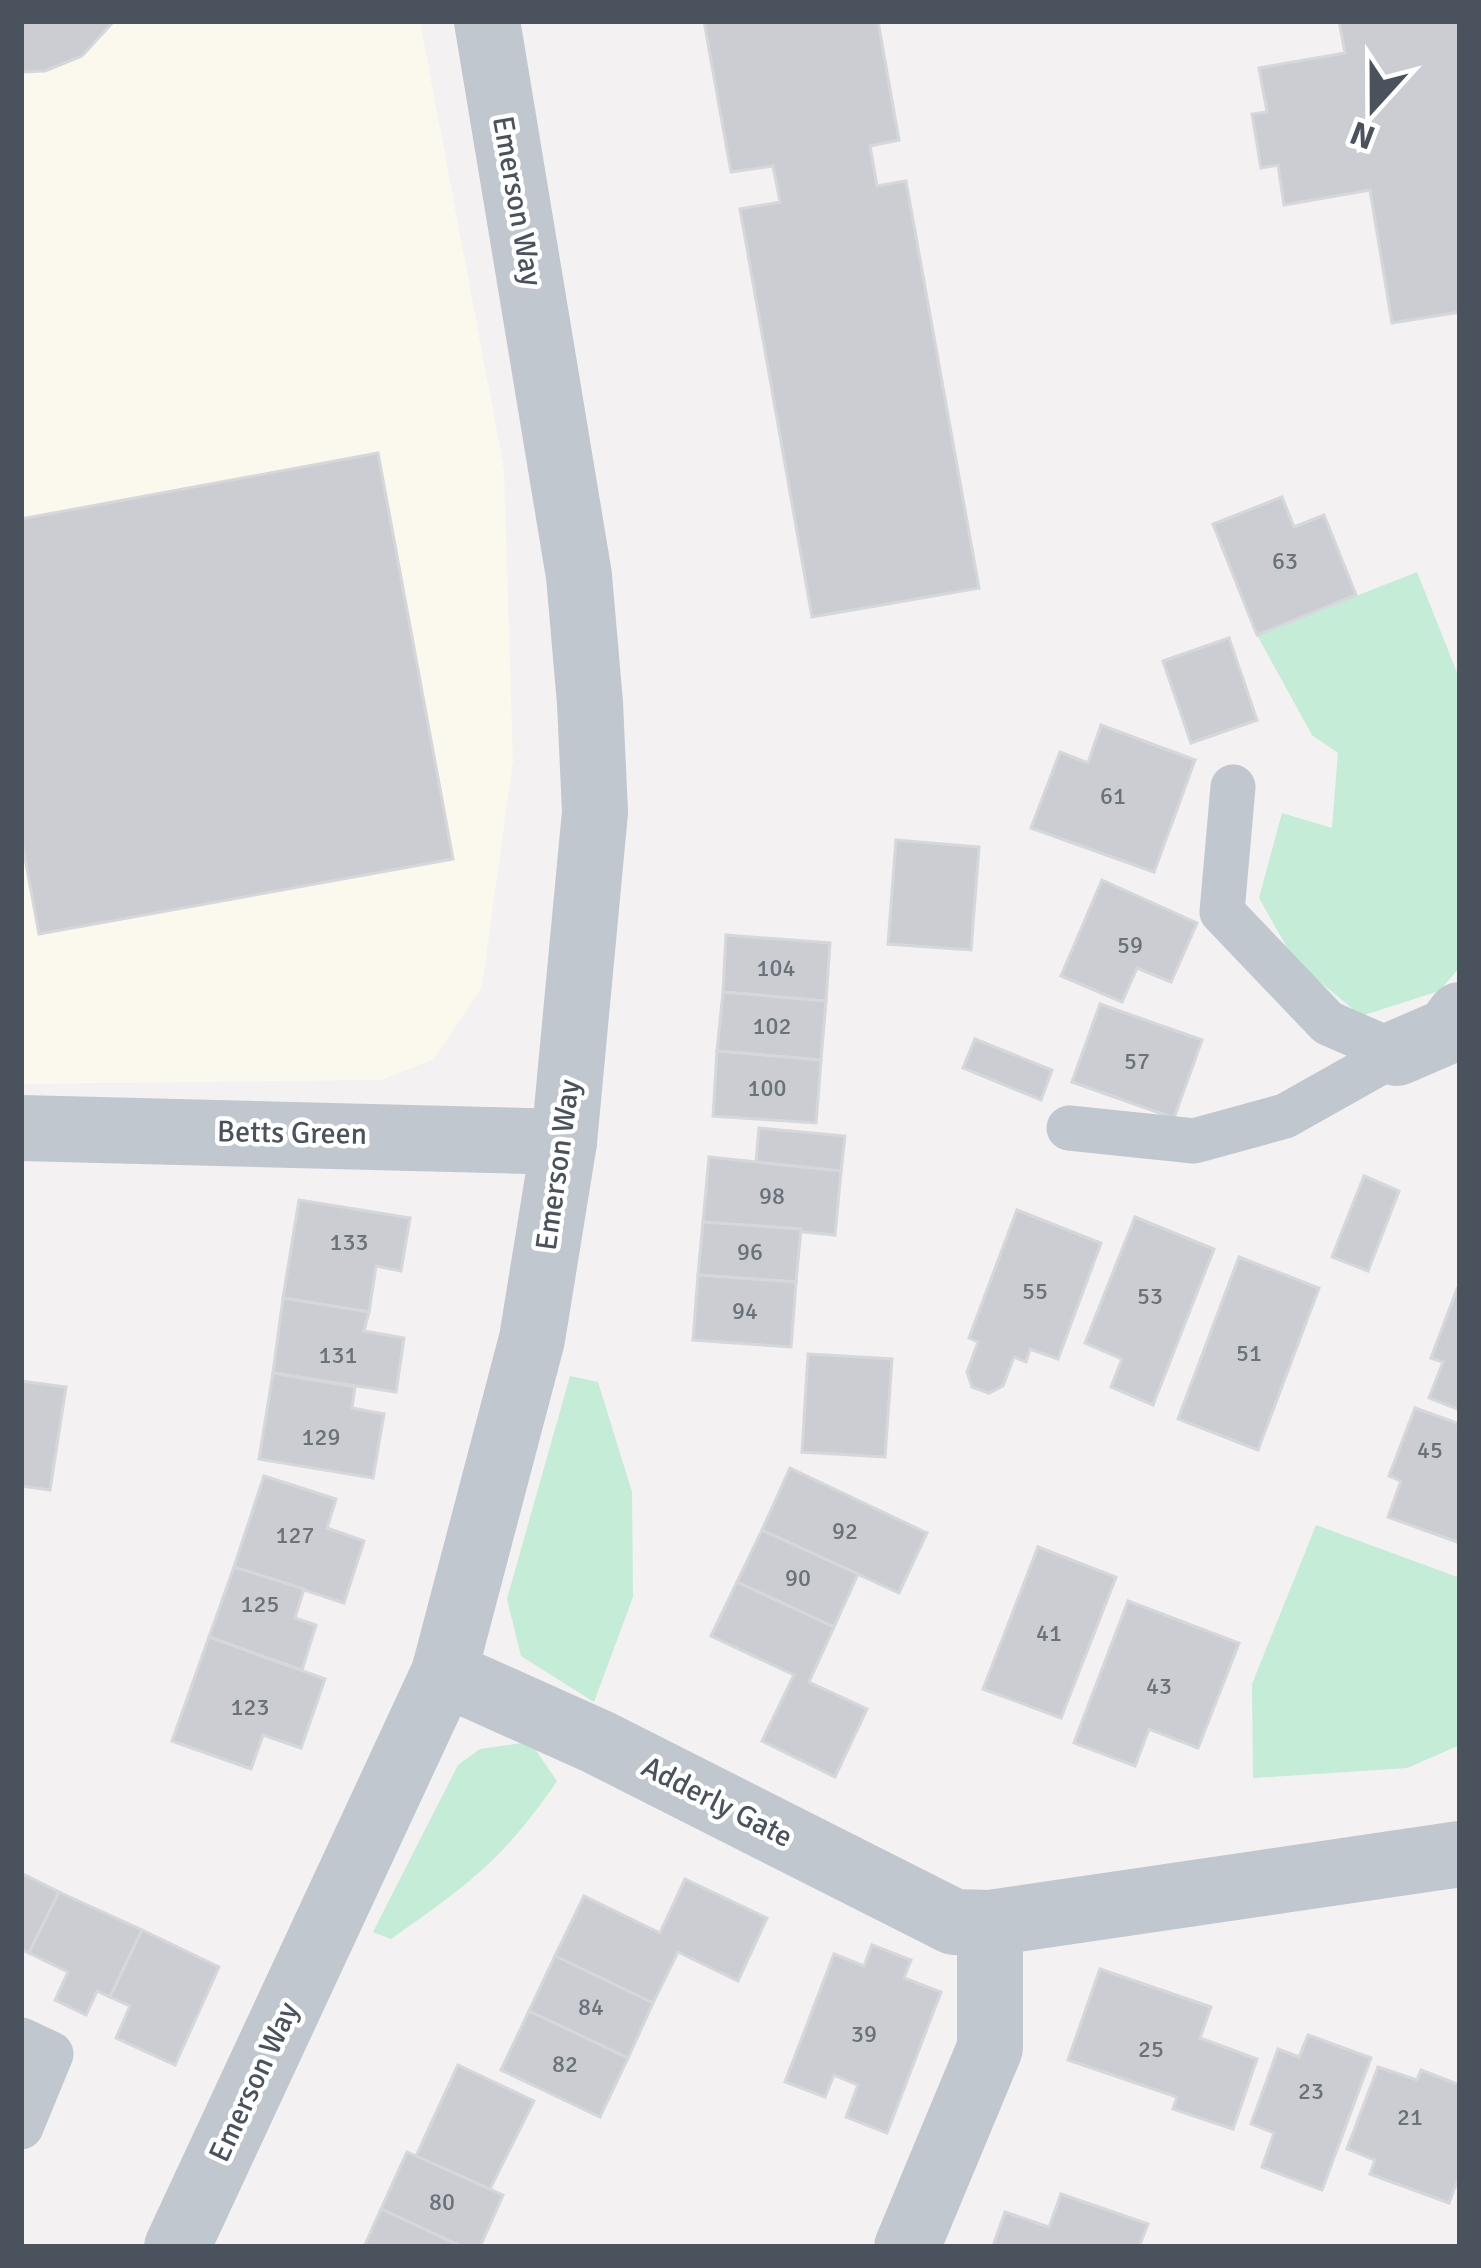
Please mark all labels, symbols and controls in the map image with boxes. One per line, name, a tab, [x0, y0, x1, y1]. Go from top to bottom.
north arrow	[1313, 48, 1433, 168]
text: N	[1345, 111, 1381, 158]
street label: Emerson Way	[484, 113, 550, 289]
house number: 63	[1272, 546, 1298, 576]
house number: 61	[1100, 781, 1126, 811]
house number: 59	[1117, 930, 1143, 960]
house number: 104	[757, 953, 795, 983]
house number: 102	[753, 1011, 791, 1041]
house number: 57	[1124, 1046, 1150, 1076]
house number: 100	[748, 1073, 786, 1103]
street label: Emerson Way	[528, 1077, 588, 1253]
street label: Betts Green	[217, 1113, 367, 1153]
house number: 98	[759, 1181, 785, 1211]
house number: 133	[330, 1227, 368, 1257]
house number: 96	[737, 1237, 763, 1267]
house number: 55	[1022, 1276, 1048, 1306]
house number: 53	[1137, 1281, 1163, 1311]
house number: 94	[732, 1296, 758, 1326]
house number: 51	[1236, 1338, 1262, 1368]
house number: 131	[319, 1340, 357, 1370]
house number: 129	[302, 1422, 340, 1452]
house number: 45	[1417, 1435, 1443, 1465]
house number: 92	[832, 1516, 858, 1546]
house number: 127	[276, 1520, 314, 1550]
house number: 90	[785, 1563, 811, 1593]
house number: 125	[241, 1589, 279, 1619]
house number: 41	[1036, 1618, 1062, 1648]
house number: 43	[1146, 1671, 1172, 1701]
house number: 123	[231, 1692, 269, 1722]
street label: Adderly Gate	[635, 1748, 799, 1856]
house number: 84	[578, 1992, 604, 2022]
street label: Emerson Way	[201, 1996, 307, 2168]
house number: 39	[851, 2019, 877, 2049]
house number: 25	[1138, 2034, 1164, 2064]
house number: 82	[552, 2049, 578, 2079]
house number: 23	[1298, 2076, 1324, 2106]
house number: 21	[1397, 2102, 1423, 2132]
house number: 80	[429, 2187, 455, 2217]

